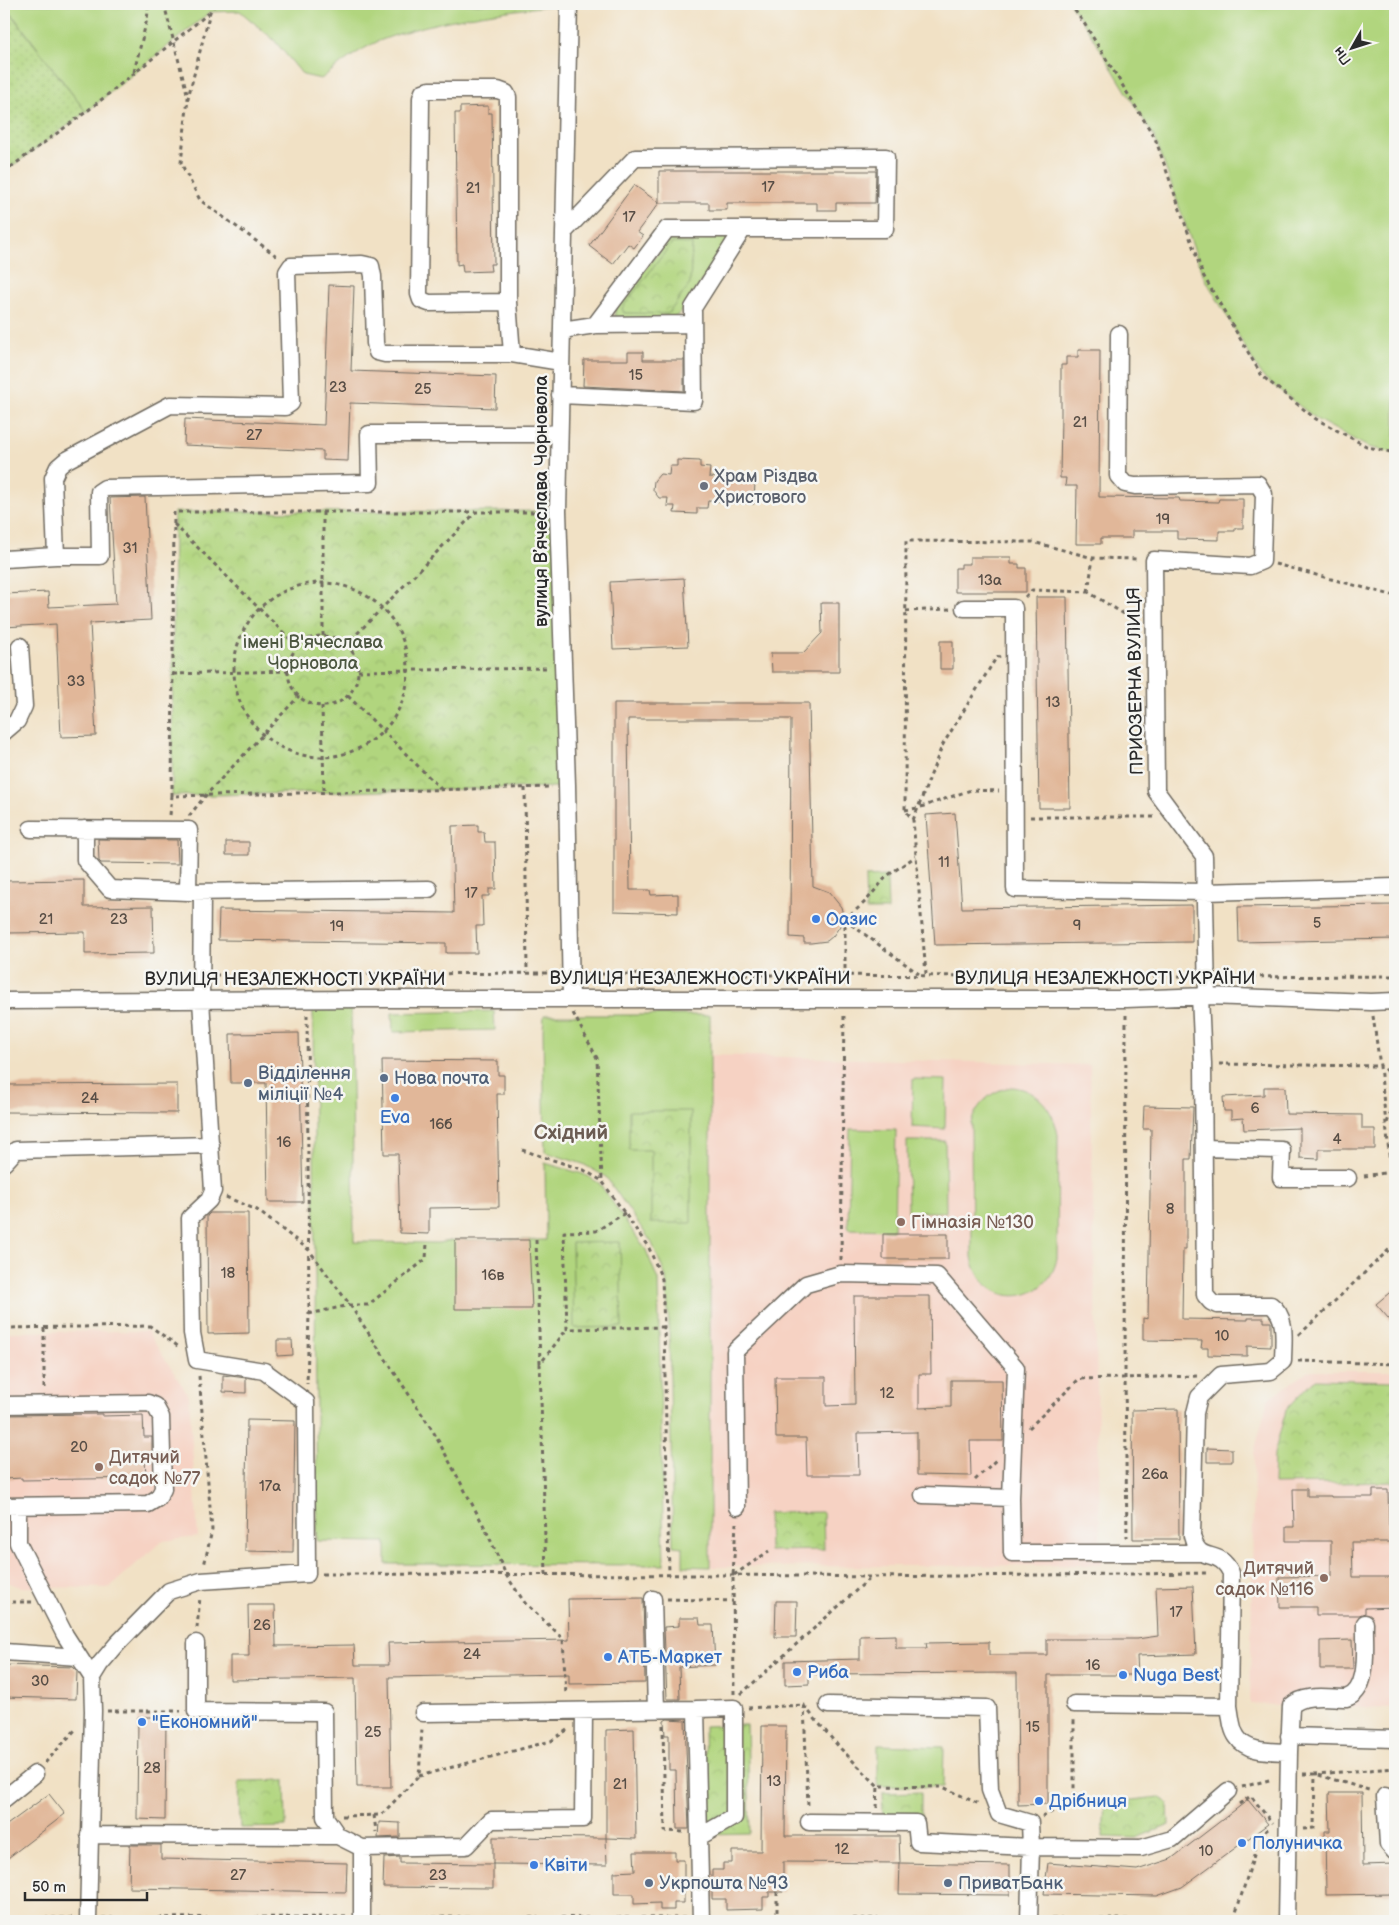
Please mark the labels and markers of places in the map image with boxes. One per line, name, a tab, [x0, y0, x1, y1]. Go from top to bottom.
place label: Храм Різдва Христового	[714, 466, 818, 508]
marker: Храм Різдва Христового	[698, 480, 710, 492]
place label: Оазис	[826, 909, 877, 930]
marker: Оазис	[810, 913, 822, 925]
place label: Відділення міліції №4	[258, 1063, 351, 1105]
place label: Нова почта	[394, 1068, 490, 1089]
marker: Нова почта	[378, 1072, 390, 1084]
marker: Відділення міліції №4	[242, 1077, 254, 1089]
marker: Eva	[389, 1092, 401, 1104]
place label: Eva	[380, 1107, 410, 1128]
place label: Гімназія №130	[911, 1212, 1034, 1233]
marker: Гімназія №130	[895, 1216, 907, 1228]
place label: Дитячий садок №77	[109, 1447, 200, 1489]
marker: Дитячий садок №77	[93, 1461, 105, 1473]
place label: Дитячий садок №116	[1216, 1558, 1314, 1600]
marker: Дитячий садок №116	[1318, 1572, 1330, 1584]
place label: АТБ-Маркет	[617, 1647, 723, 1668]
marker: АТБ-Маркет	[602, 1651, 614, 1663]
place label: Риба	[807, 1662, 849, 1683]
place label: Nuga Best	[1133, 1665, 1220, 1686]
marker: Риба	[791, 1666, 803, 1678]
marker: Nuga Best	[1117, 1669, 1129, 1681]
place label: "Економний"	[152, 1712, 258, 1733]
marker: "Економний"	[136, 1716, 148, 1728]
place label: Дрібниця	[1049, 1791, 1127, 1812]
marker: Дрібниця	[1033, 1795, 1045, 1807]
place label: Полуничка	[1252, 1833, 1343, 1854]
marker: Полуничка	[1236, 1837, 1248, 1849]
place label: Квіти	[544, 1855, 588, 1876]
marker: Квіти	[528, 1859, 540, 1871]
place label: Укрпошта №93	[659, 1873, 788, 1894]
place label: ПриватБанк	[958, 1873, 1063, 1894]
marker: Укрпошта №93	[643, 1877, 655, 1889]
marker: ПриватБанк	[942, 1877, 954, 1889]

